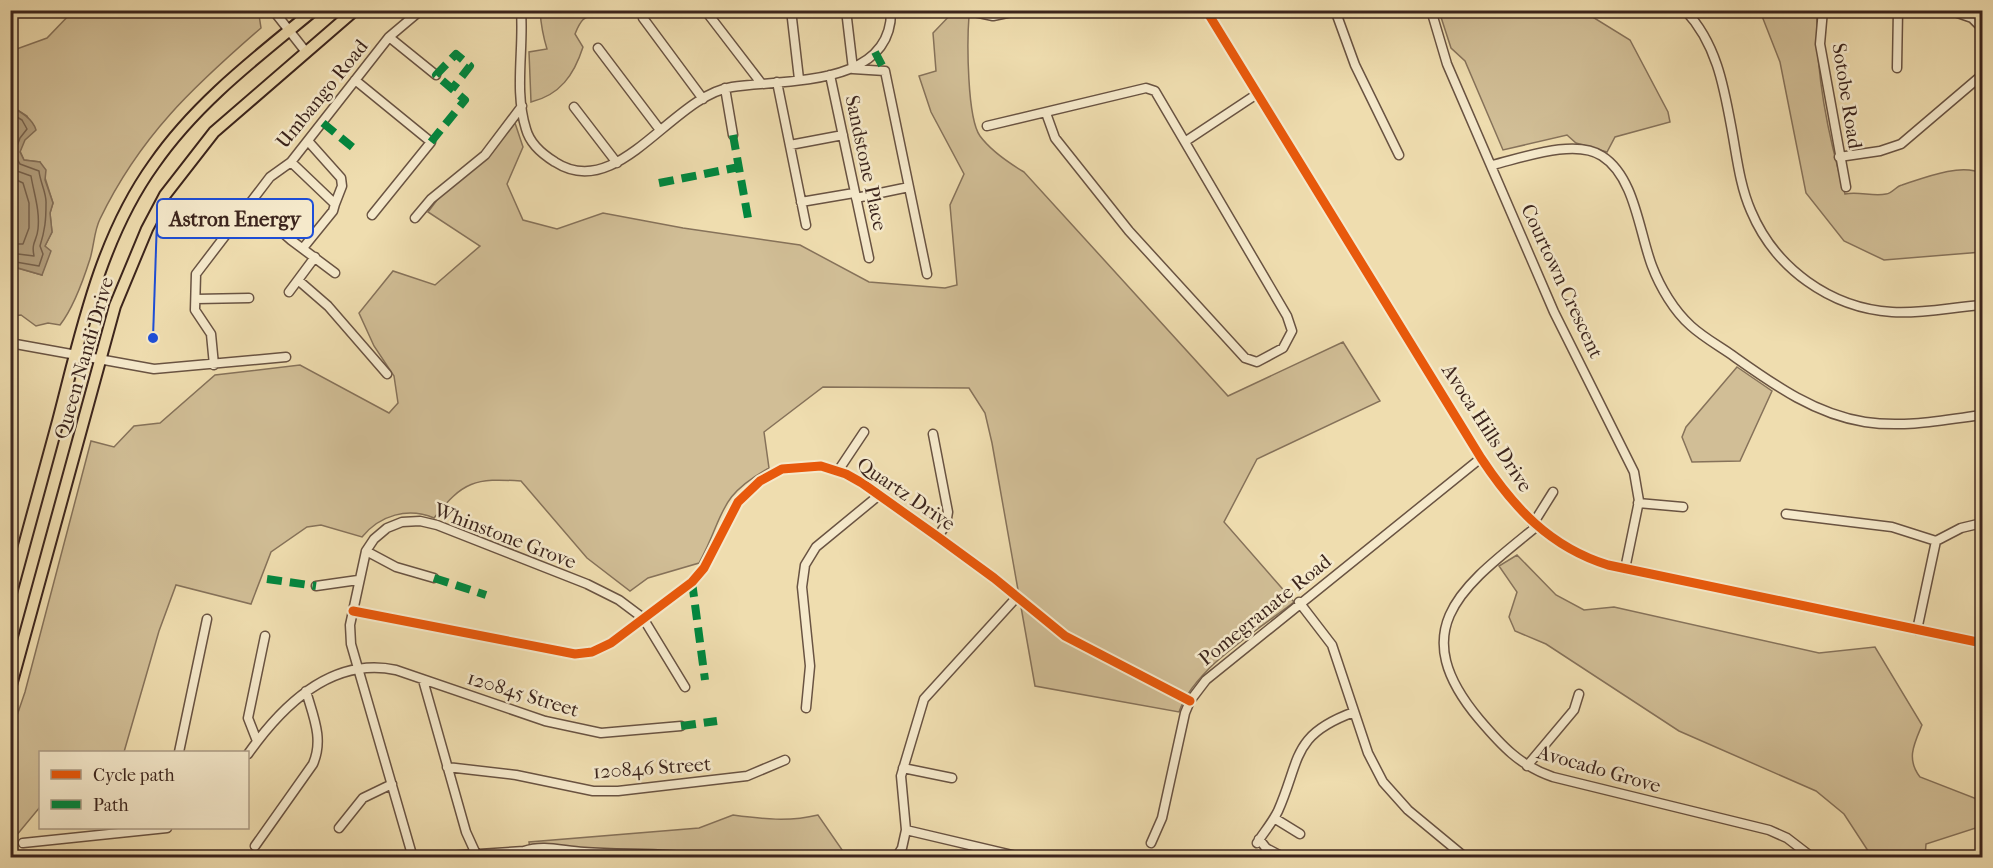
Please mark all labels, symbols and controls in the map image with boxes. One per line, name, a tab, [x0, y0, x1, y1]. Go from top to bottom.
street label: Umbango Road	[271, 34, 373, 153]
street label: Sotobe Road	[1827, 41, 1867, 152]
street label: Sandstone Place	[840, 93, 892, 233]
callout: Astron Energy	[157, 199, 313, 238]
street label: Courtown Crescent	[1516, 200, 1608, 362]
text: Astron Energy	[167, 207, 303, 231]
street label: Queen Nandi Drive	[50, 274, 118, 442]
street label: Avoca Hills Drive	[1437, 359, 1537, 496]
street label: Quartz Drive	[852, 453, 960, 535]
street label: Whinstone Grove	[430, 498, 579, 574]
street label: Pomegranate Road	[1194, 549, 1337, 670]
street label: 120845 Street	[464, 666, 582, 722]
street label: Avocado Grove	[1534, 740, 1664, 798]
legend	[39, 751, 249, 829]
street label: 120846 Street	[592, 752, 712, 784]
text: Cycle path	[93, 765, 174, 786]
text: Path	[93, 795, 129, 816]

